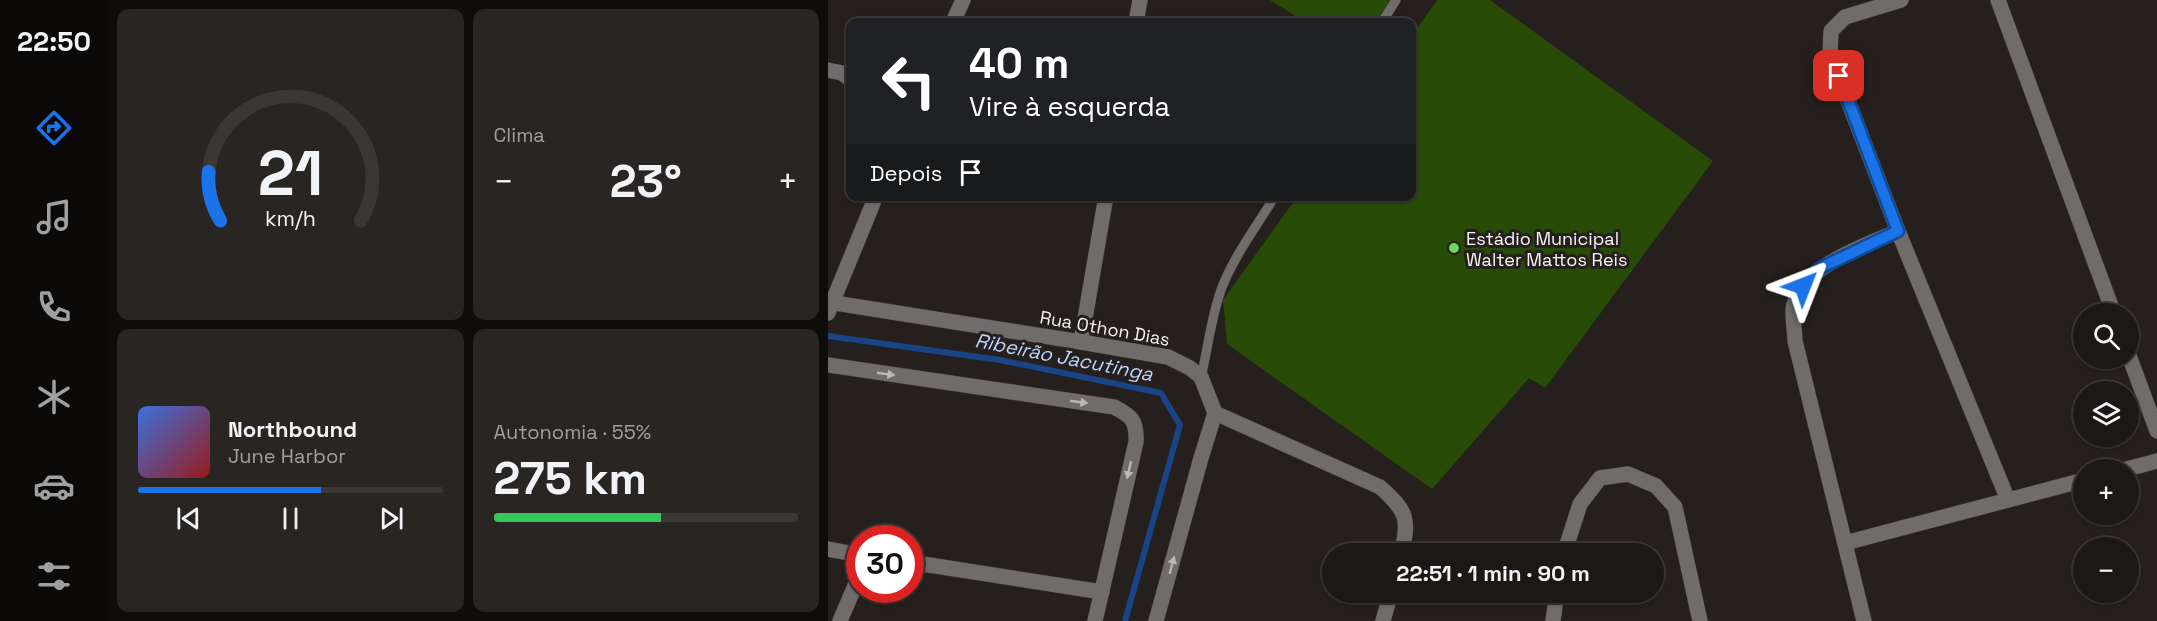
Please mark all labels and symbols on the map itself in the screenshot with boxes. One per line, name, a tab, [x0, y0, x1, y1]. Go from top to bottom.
pin	[1813, 50, 1864, 101]
place label: Estádio Municipal Walter Mattos Reis	[1466, 227, 1628, 271]
marker: Estádio Municipal Walter Mattos Reis	[1447, 241, 1461, 255]
position arrow	[1771, 254, 1835, 318]
street label: Rua Othon Dias	[1038, 305, 1172, 351]
water label: Ribeirão Jacutinga	[973, 327, 1156, 387]
one-way arrow	[876, 369, 895, 378]
one-way arrow	[1069, 397, 1088, 406]
one-way arrow	[1124, 461, 1134, 479]
speed limit sign: 30	[846, 525, 924, 603]
one-way arrow	[1167, 555, 1177, 574]

